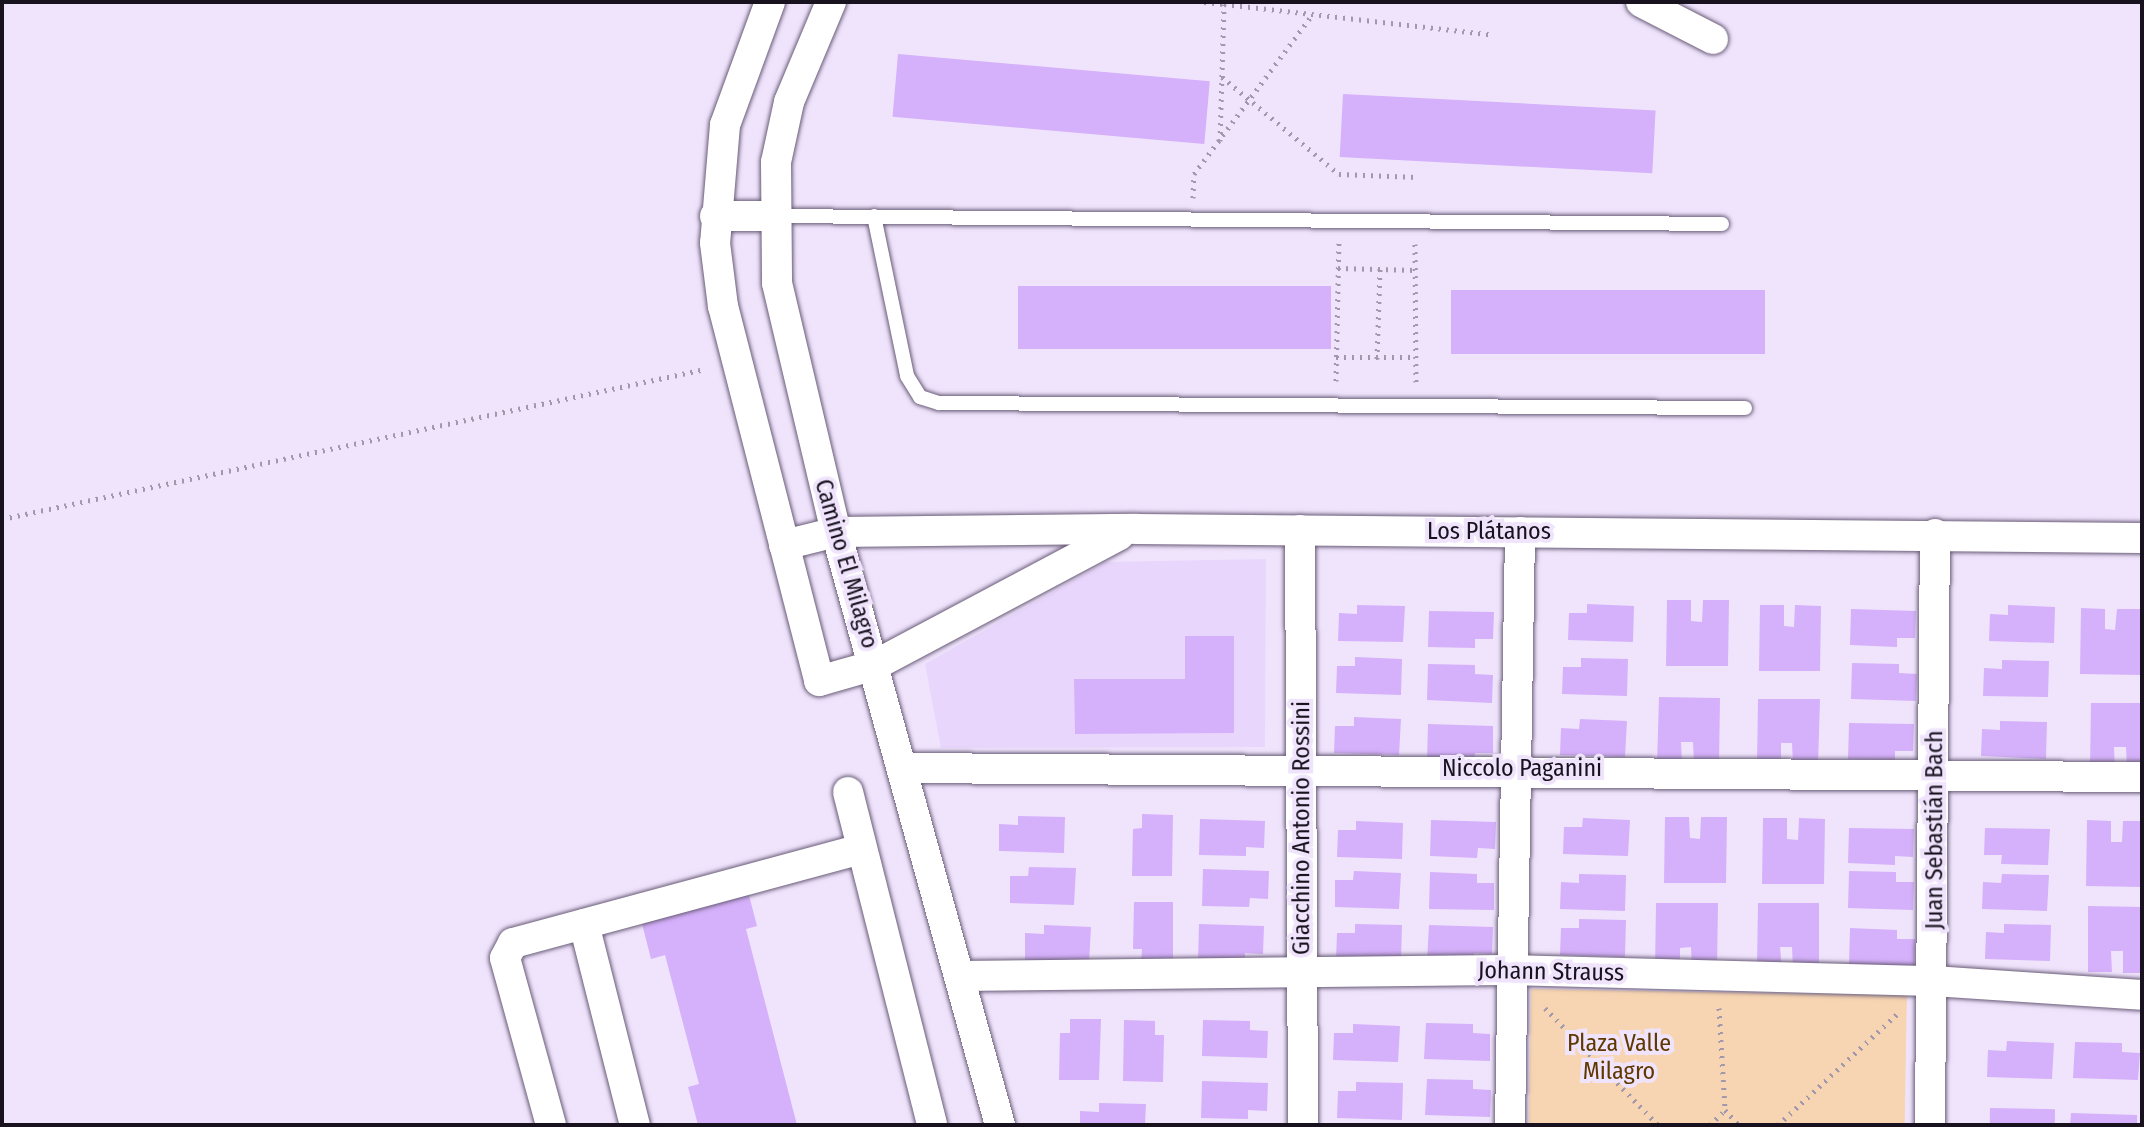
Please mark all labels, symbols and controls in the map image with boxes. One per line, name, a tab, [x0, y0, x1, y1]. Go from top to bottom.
street label: Camino El Milagro	[808, 476, 884, 652]
street label: Los Plátanos	[1427, 518, 1551, 546]
street label: Giacchino Antonio Rossini	[1288, 701, 1316, 955]
street label: Juan Sebastián Bach	[1921, 730, 1949, 930]
street label: Niccolo Paganini	[1442, 755, 1602, 783]
street label: Johann Strauss	[1478, 956, 1624, 988]
park label: Plaza Valle Milagro	[1567, 1030, 1671, 1086]

